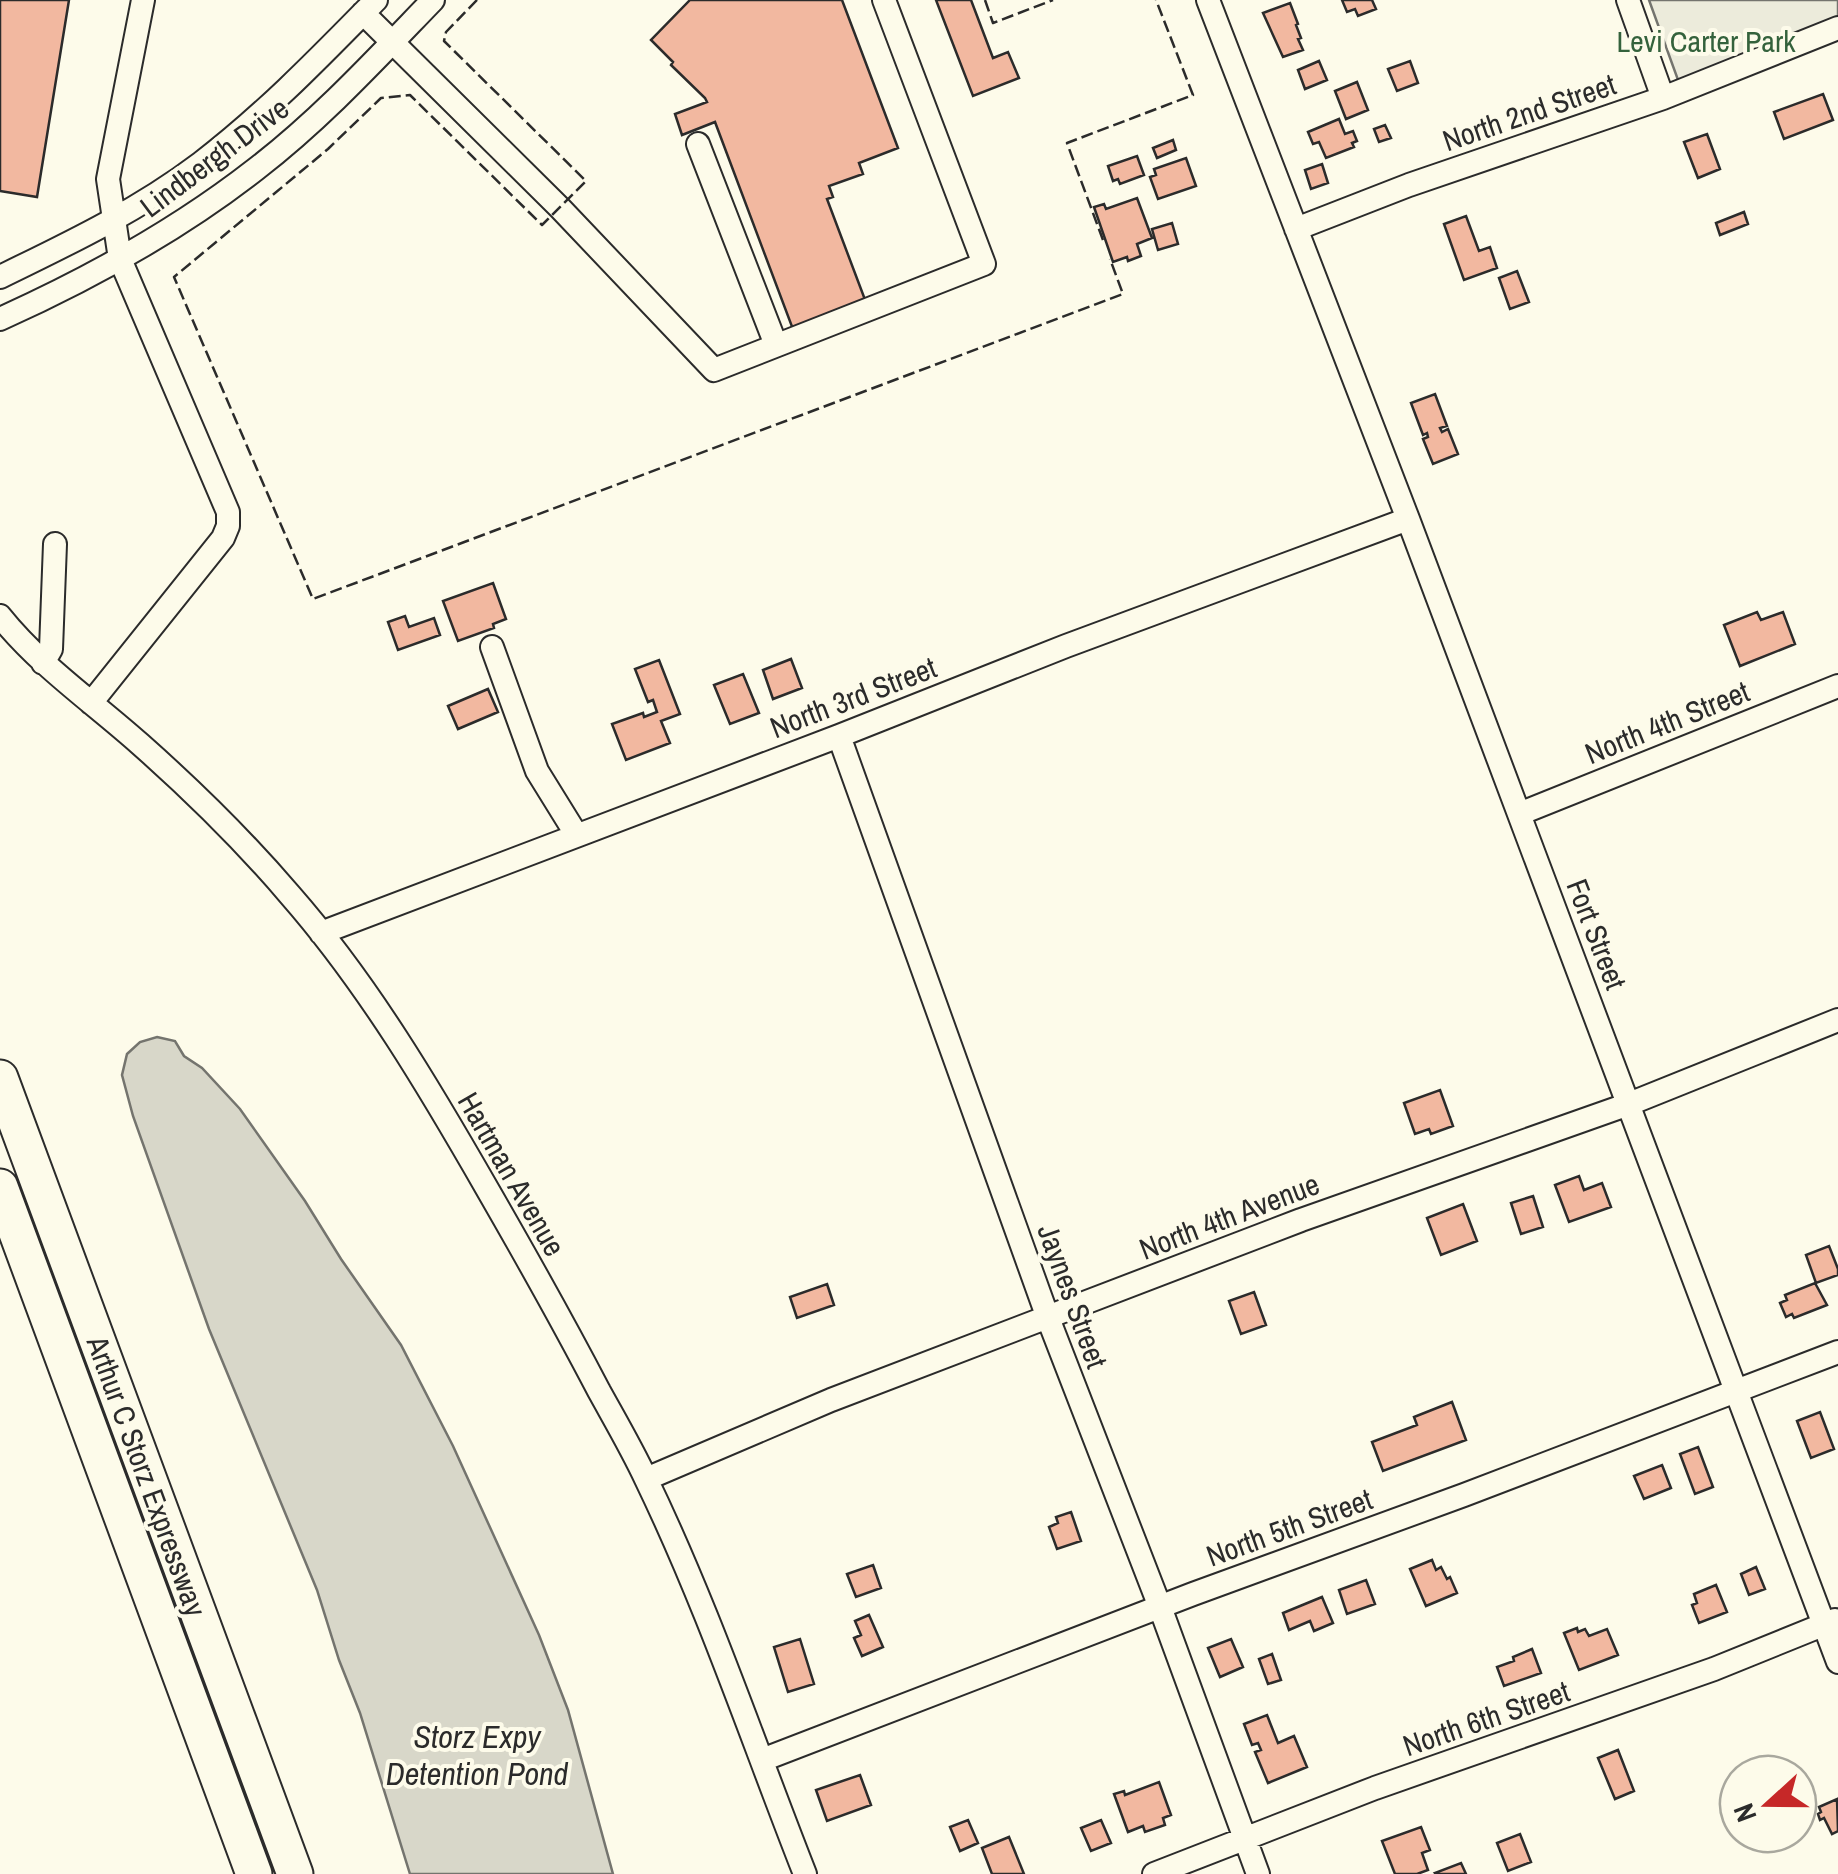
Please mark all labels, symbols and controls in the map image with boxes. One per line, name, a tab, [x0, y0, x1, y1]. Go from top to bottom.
park label: Levi Carter Park	[1616, 21, 1796, 61]
street label: North 2nd Street	[1437, 64, 1621, 160]
street label: Lindbergh Drive	[132, 88, 296, 226]
street label: North 3rd Street	[764, 647, 942, 747]
street label: North 4th Street	[1579, 671, 1755, 773]
street label: Fort Street	[1558, 873, 1636, 995]
street label: Hartman Avenue	[449, 1085, 575, 1263]
street label: North 4th Avenue	[1133, 1163, 1325, 1269]
street label: Jaynes Street	[1028, 1218, 1118, 1374]
street label: Arthur C Storz Expressway	[77, 1329, 217, 1622]
street label: North 5th Street	[1201, 1478, 1378, 1575]
street label: North 6th Street	[1397, 1671, 1575, 1765]
water label: Storz Expy Detention Pond	[386, 1715, 569, 1795]
north arrow	[1718, 1754, 1818, 1854]
text: N	[1724, 1798, 1765, 1828]

